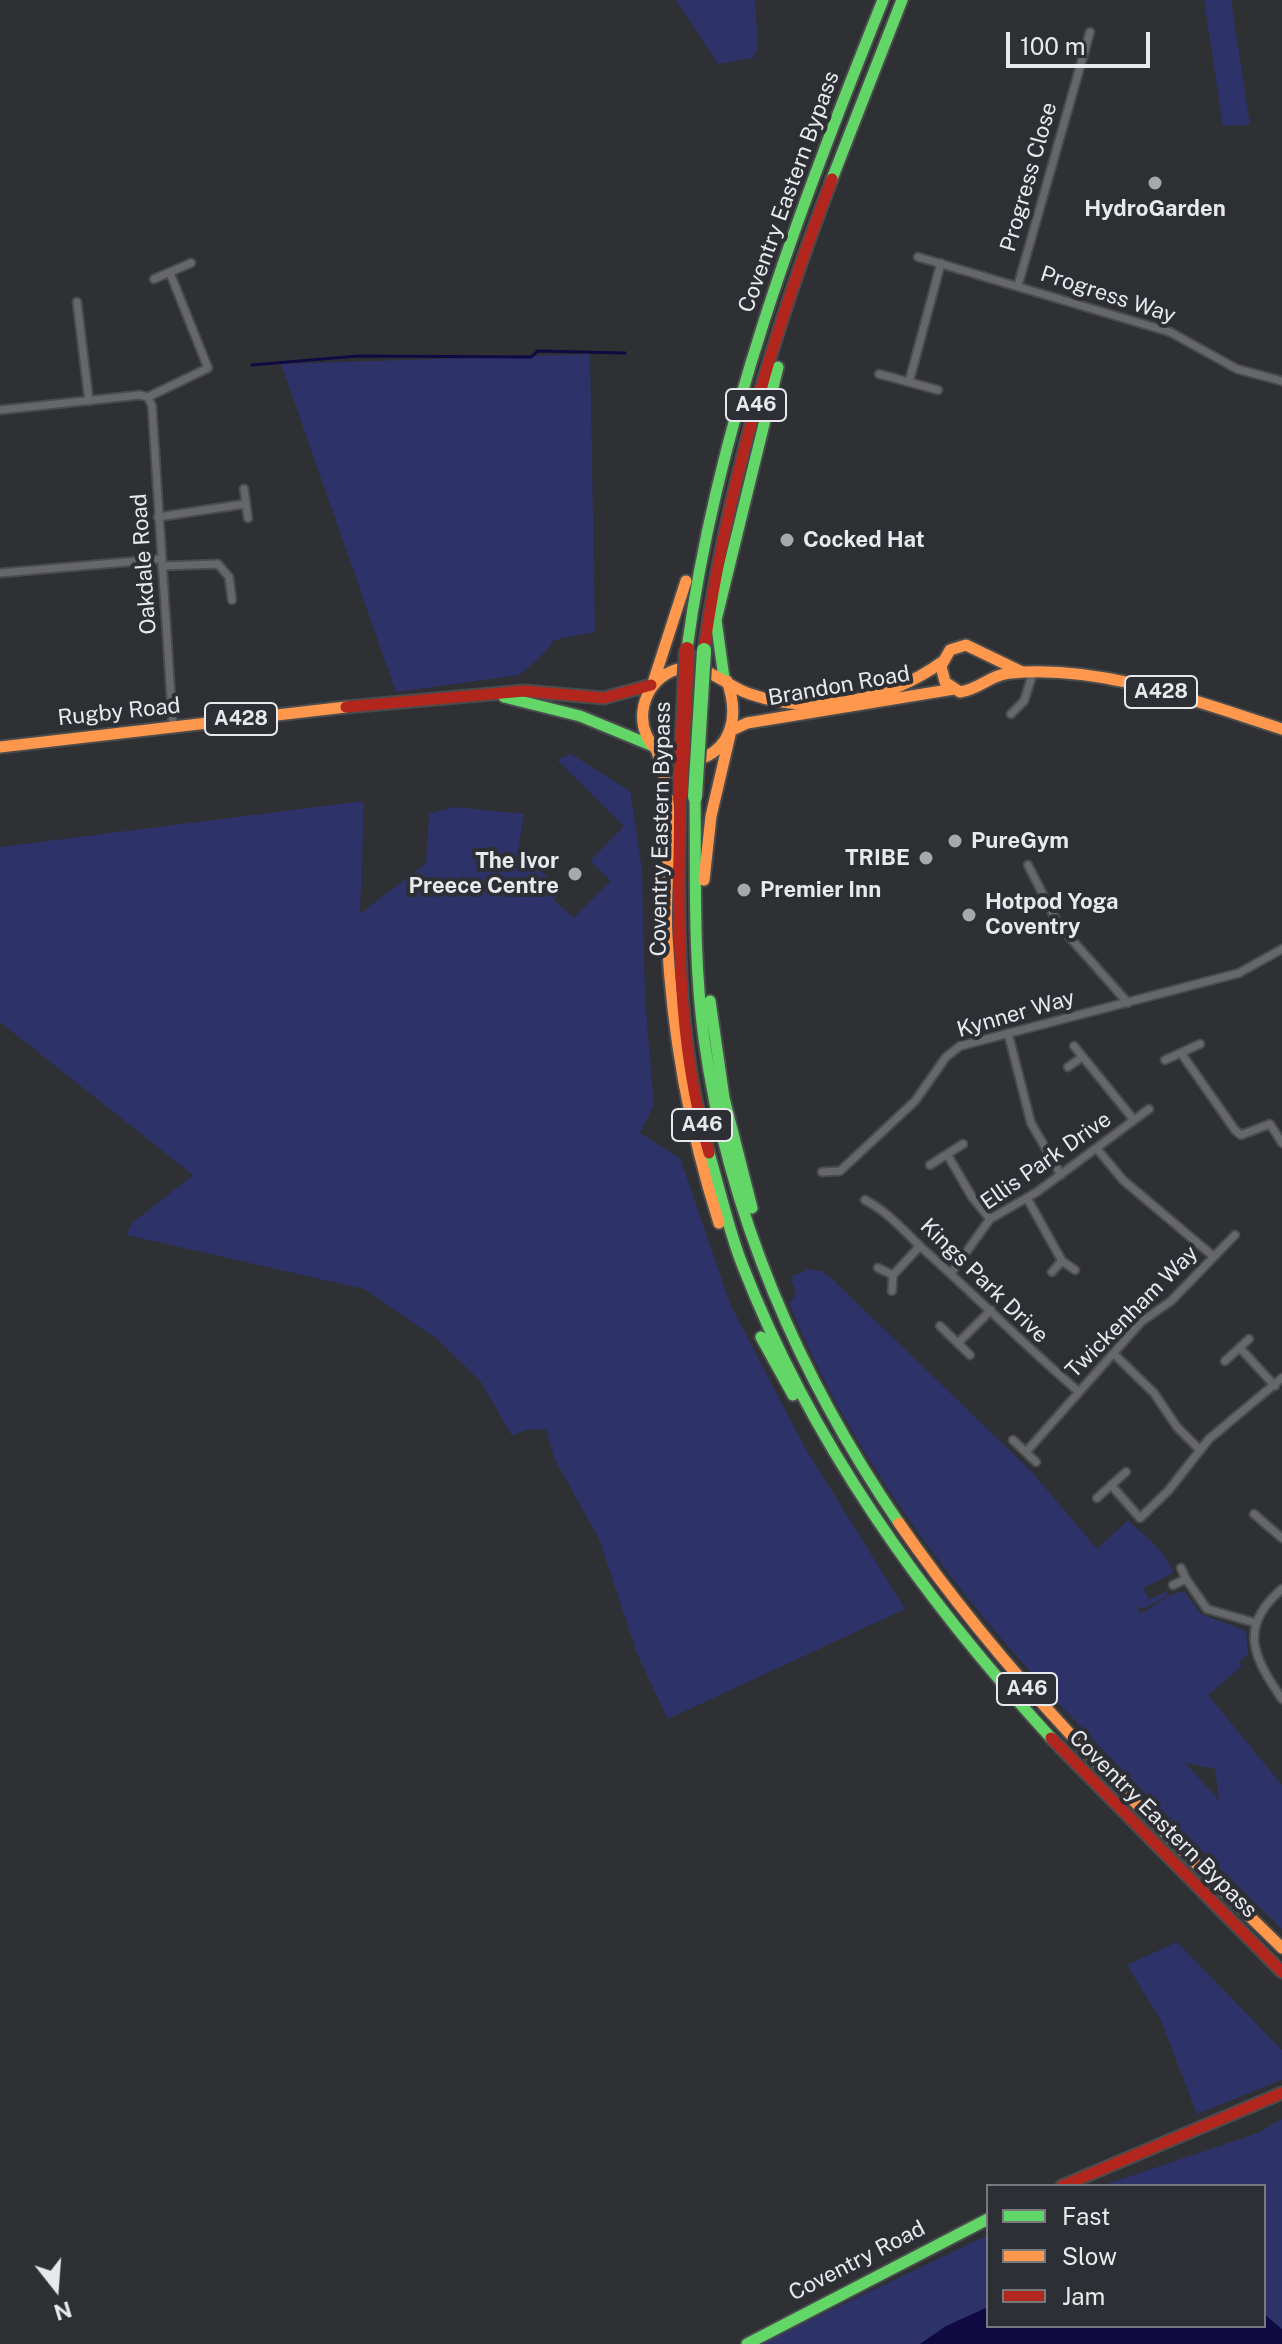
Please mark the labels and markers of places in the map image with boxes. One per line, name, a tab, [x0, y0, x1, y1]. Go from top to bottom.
marker: HydroGarden	[1146, 174, 1164, 192]
place label: HydroGarden	[1084, 196, 1226, 222]
place label: Cocked Hat	[803, 527, 925, 553]
marker: Cocked Hat	[778, 531, 796, 549]
place label: PureGym	[971, 828, 1069, 854]
marker: PureGym	[946, 832, 964, 850]
place label: TRIBE	[845, 845, 910, 871]
place label: The Ivor Preece Centre	[409, 848, 559, 900]
marker: TRIBE	[917, 849, 935, 867]
marker: The Ivor Preece Centre	[566, 865, 584, 883]
place label: Premier Inn	[760, 877, 881, 903]
marker: Premier Inn	[735, 881, 753, 899]
place label: Hotpod Yoga Coventry	[985, 889, 1119, 940]
marker: Hotpod Yoga Coventry	[960, 906, 978, 924]

